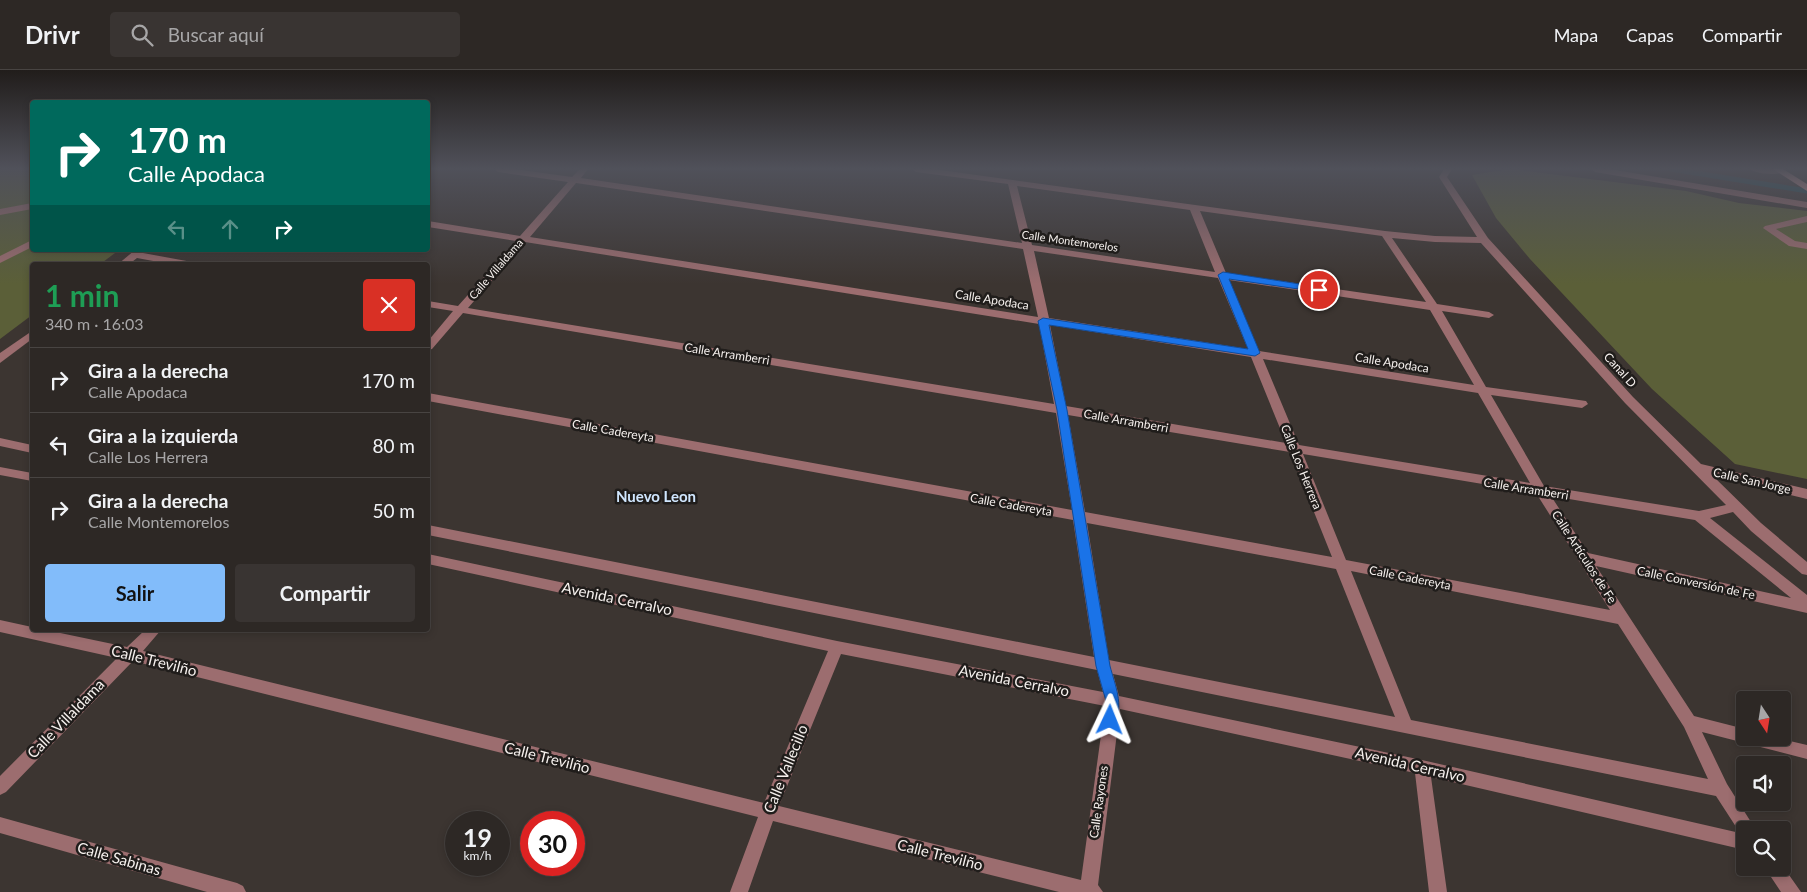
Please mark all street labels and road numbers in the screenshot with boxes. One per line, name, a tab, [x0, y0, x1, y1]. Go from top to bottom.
street label: Calle Montemorelos	[1021, 227, 1119, 254]
street label: Calle Villaldama	[466, 236, 525, 302]
street label: Calle Apodaca	[954, 286, 1030, 313]
street label: Calle Arramberri	[683, 339, 771, 368]
street label: Calle Apodaca	[1354, 349, 1430, 376]
street label: Canal D	[1601, 349, 1640, 390]
street label: Calle Arramberri	[1082, 406, 1170, 435]
street label: Calle Cadereyta	[571, 416, 655, 445]
street label: Calle Los Herrera	[1278, 422, 1325, 511]
street label: Calle San Jorge	[1712, 464, 1792, 497]
street label: Calle Arramberri	[1482, 474, 1570, 503]
street label: Calle Cadereyta	[969, 490, 1053, 519]
street label: Calle Artículos de Fe	[1549, 508, 1620, 606]
street label: Calle Cadereyta	[1368, 562, 1452, 593]
street label: Calle Conversión de Fe	[1636, 563, 1757, 602]
street label: Avenida Cerralvo	[560, 578, 674, 618]
street label: Calle Trevilño	[110, 641, 199, 679]
street label: Avenida Cerralvo	[957, 660, 1071, 700]
street label: Calle Villaldama	[23, 675, 108, 762]
street label: Calle Vallecillo	[759, 722, 811, 815]
street label: Calle Trevilño	[503, 738, 592, 776]
street label: Avenida Cerralvo	[1353, 743, 1467, 785]
street label: Calle Rayones	[1086, 765, 1111, 839]
street label: Calle Trevilño	[896, 835, 985, 873]
street label: Calle Sabinas	[75, 838, 163, 879]

